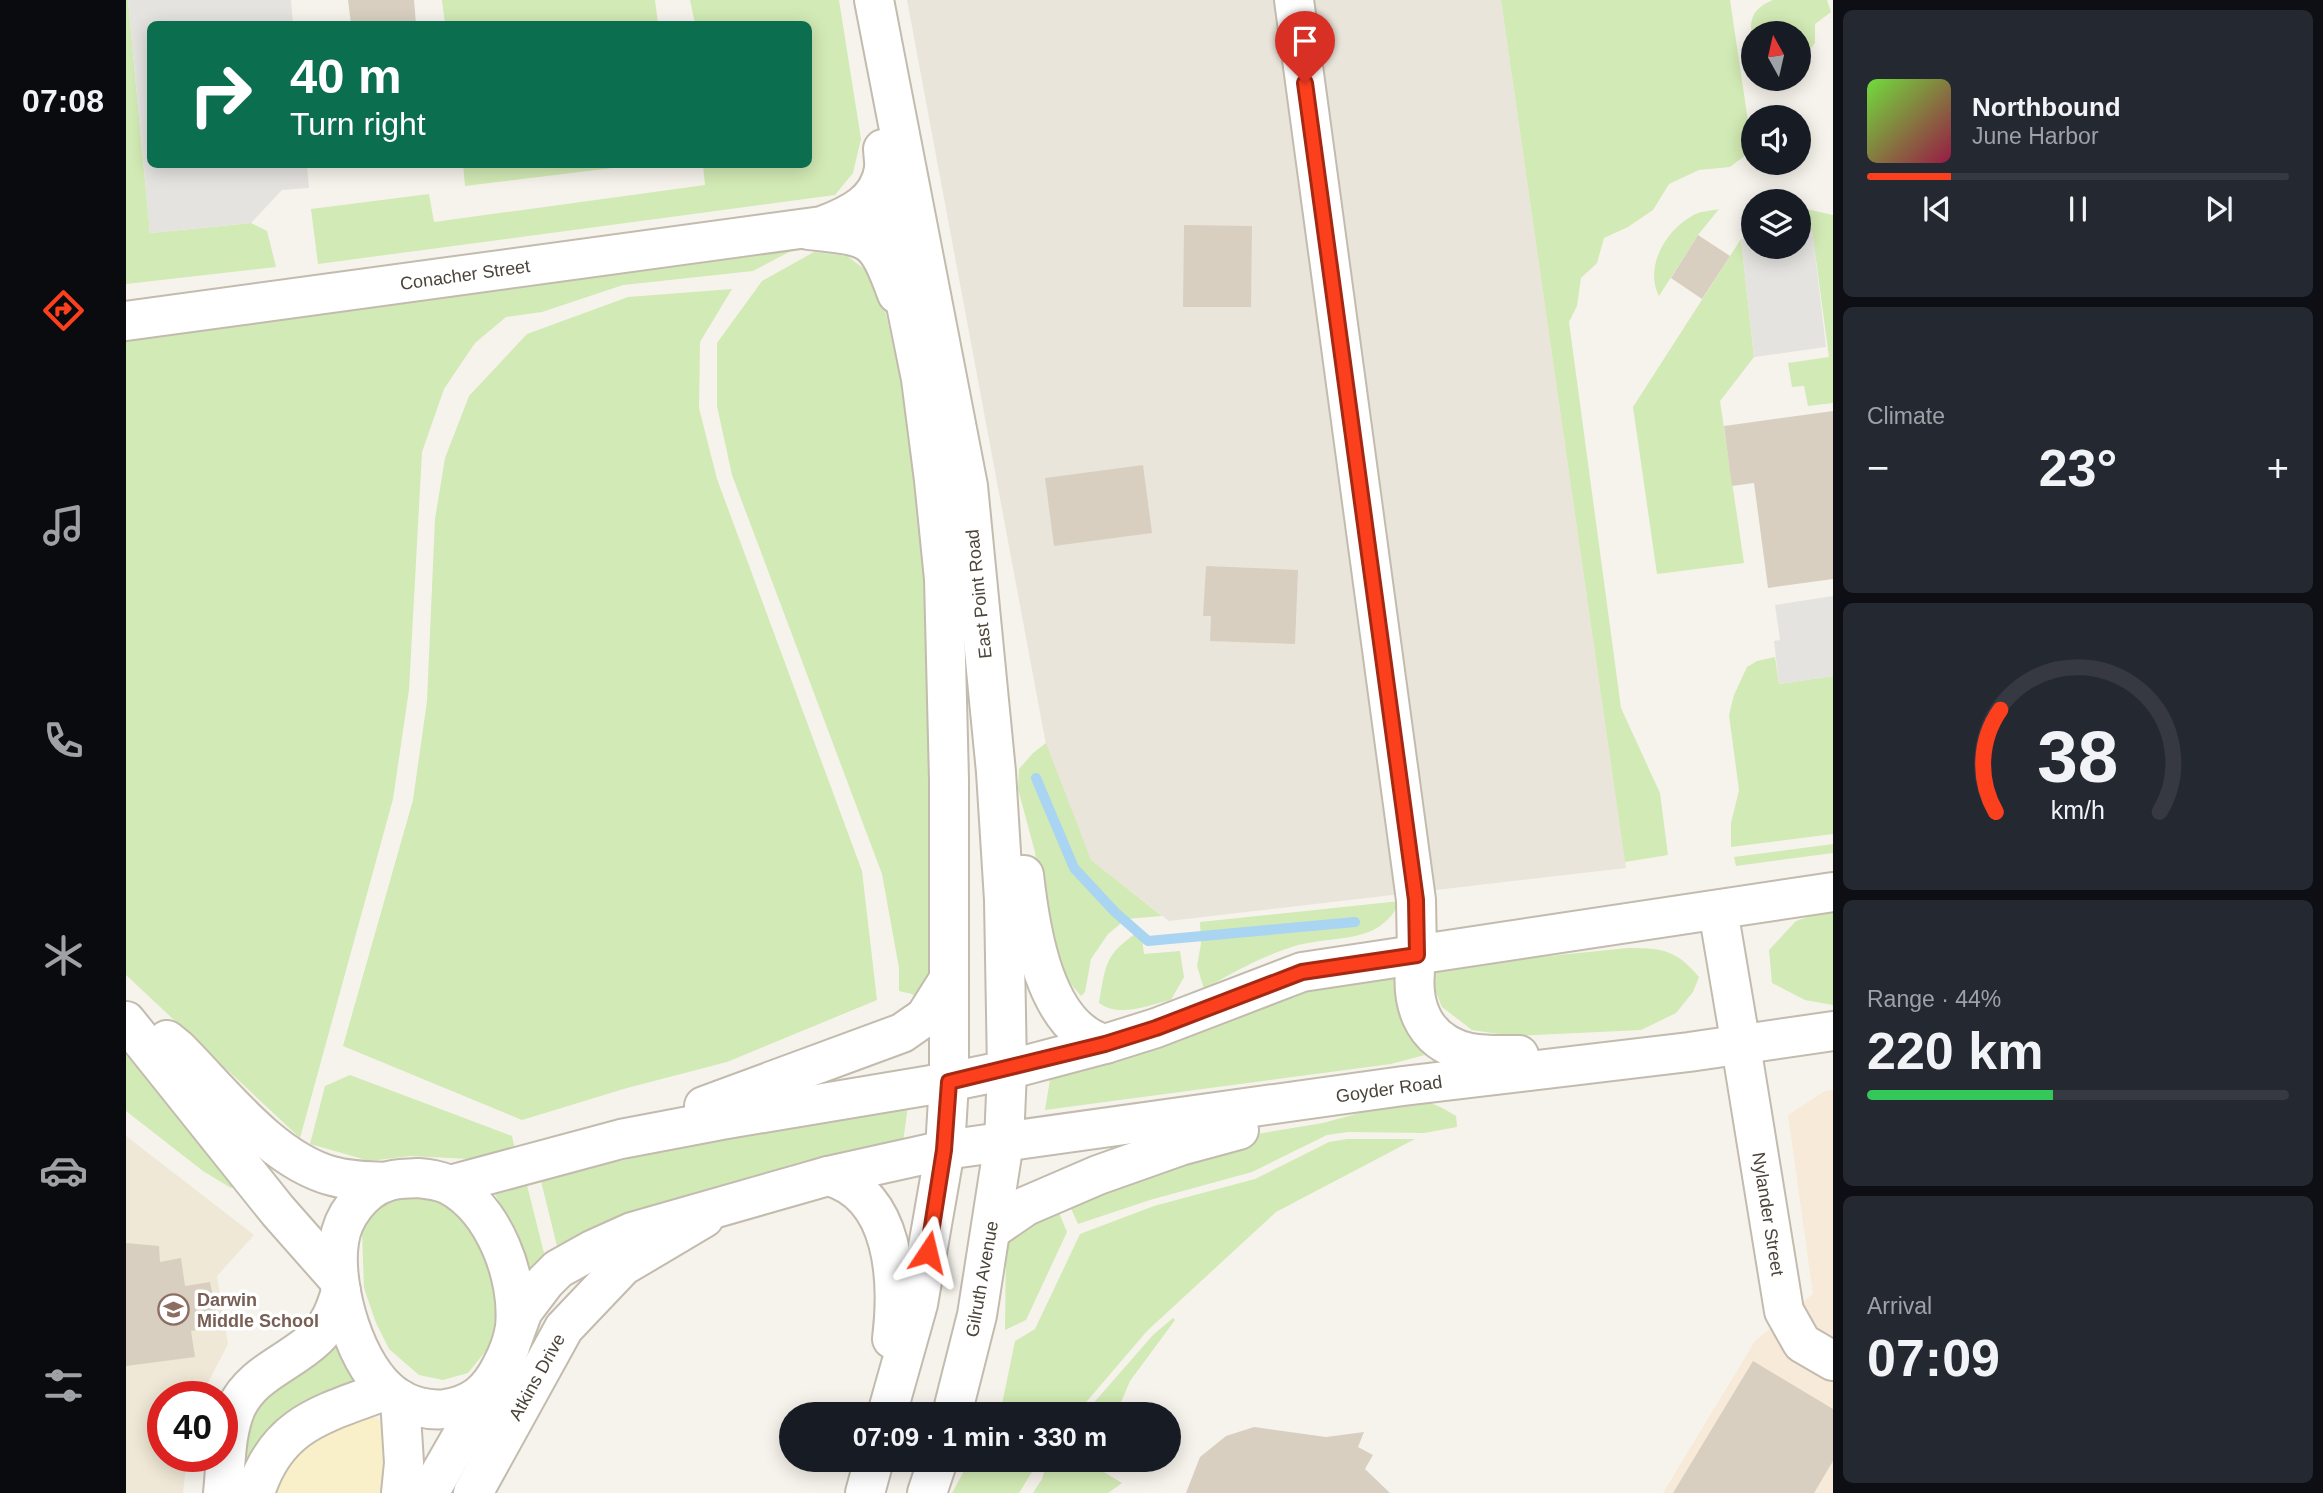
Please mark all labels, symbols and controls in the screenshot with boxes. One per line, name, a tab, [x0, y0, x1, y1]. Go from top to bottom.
pin	[1275, 11, 1335, 83]
north arrow	[1741, 21, 1811, 91]
map controls	[1741, 21, 1811, 259]
icon: arrive	[1286, 22, 1324, 60]
icon: right	[175, 49, 266, 140]
text: 40 m	[290, 49, 402, 103]
text: 07:08	[22, 83, 104, 119]
text: Northbound	[1972, 92, 2121, 122]
button: sound	[1741, 105, 1811, 175]
text: Turn right	[290, 106, 426, 142]
text: June Harbor	[1972, 123, 2099, 149]
button: layers	[1741, 189, 1811, 259]
icon: previous	[1918, 190, 1956, 228]
icon: pause	[2059, 190, 2097, 228]
icon: next	[2200, 190, 2238, 228]
street label: Conacher Street	[399, 256, 531, 294]
icon: directions	[39, 286, 88, 335]
text: Climate	[1867, 403, 1945, 429]
text: 23°	[2039, 439, 2117, 497]
text: −	[1867, 447, 1889, 489]
text: +	[2267, 447, 2289, 489]
icon: music	[39, 501, 88, 550]
street label: East Point Road	[962, 528, 996, 660]
icon: phone	[39, 716, 88, 765]
text: 38	[2038, 717, 2118, 798]
text: km/h	[2051, 796, 2105, 824]
icon: climate	[39, 931, 88, 980]
text: Range · 44%	[1867, 986, 2001, 1012]
text: 220 km	[1867, 1022, 2043, 1080]
street label: Goyder Road	[1335, 1072, 1443, 1106]
icon: car	[39, 1146, 88, 1195]
street label: Nylander Street	[1748, 1151, 1788, 1277]
position arrow	[891, 1215, 965, 1289]
street label: Gilruth Avenue	[962, 1219, 1002, 1339]
place label: Darwin Middle School	[197, 1290, 319, 1331]
school or university icon: Darwin Middle School	[157, 1293, 191, 1327]
text: Arrival	[1867, 1293, 1932, 1319]
text: 07:09	[1867, 1329, 2000, 1387]
street label: Atkins Drive	[505, 1330, 569, 1424]
icon: filters	[39, 1361, 88, 1410]
speed limit sign: 40	[147, 1381, 238, 1472]
text: 07:09 · 1 min · 330 m	[853, 1422, 1107, 1452]

